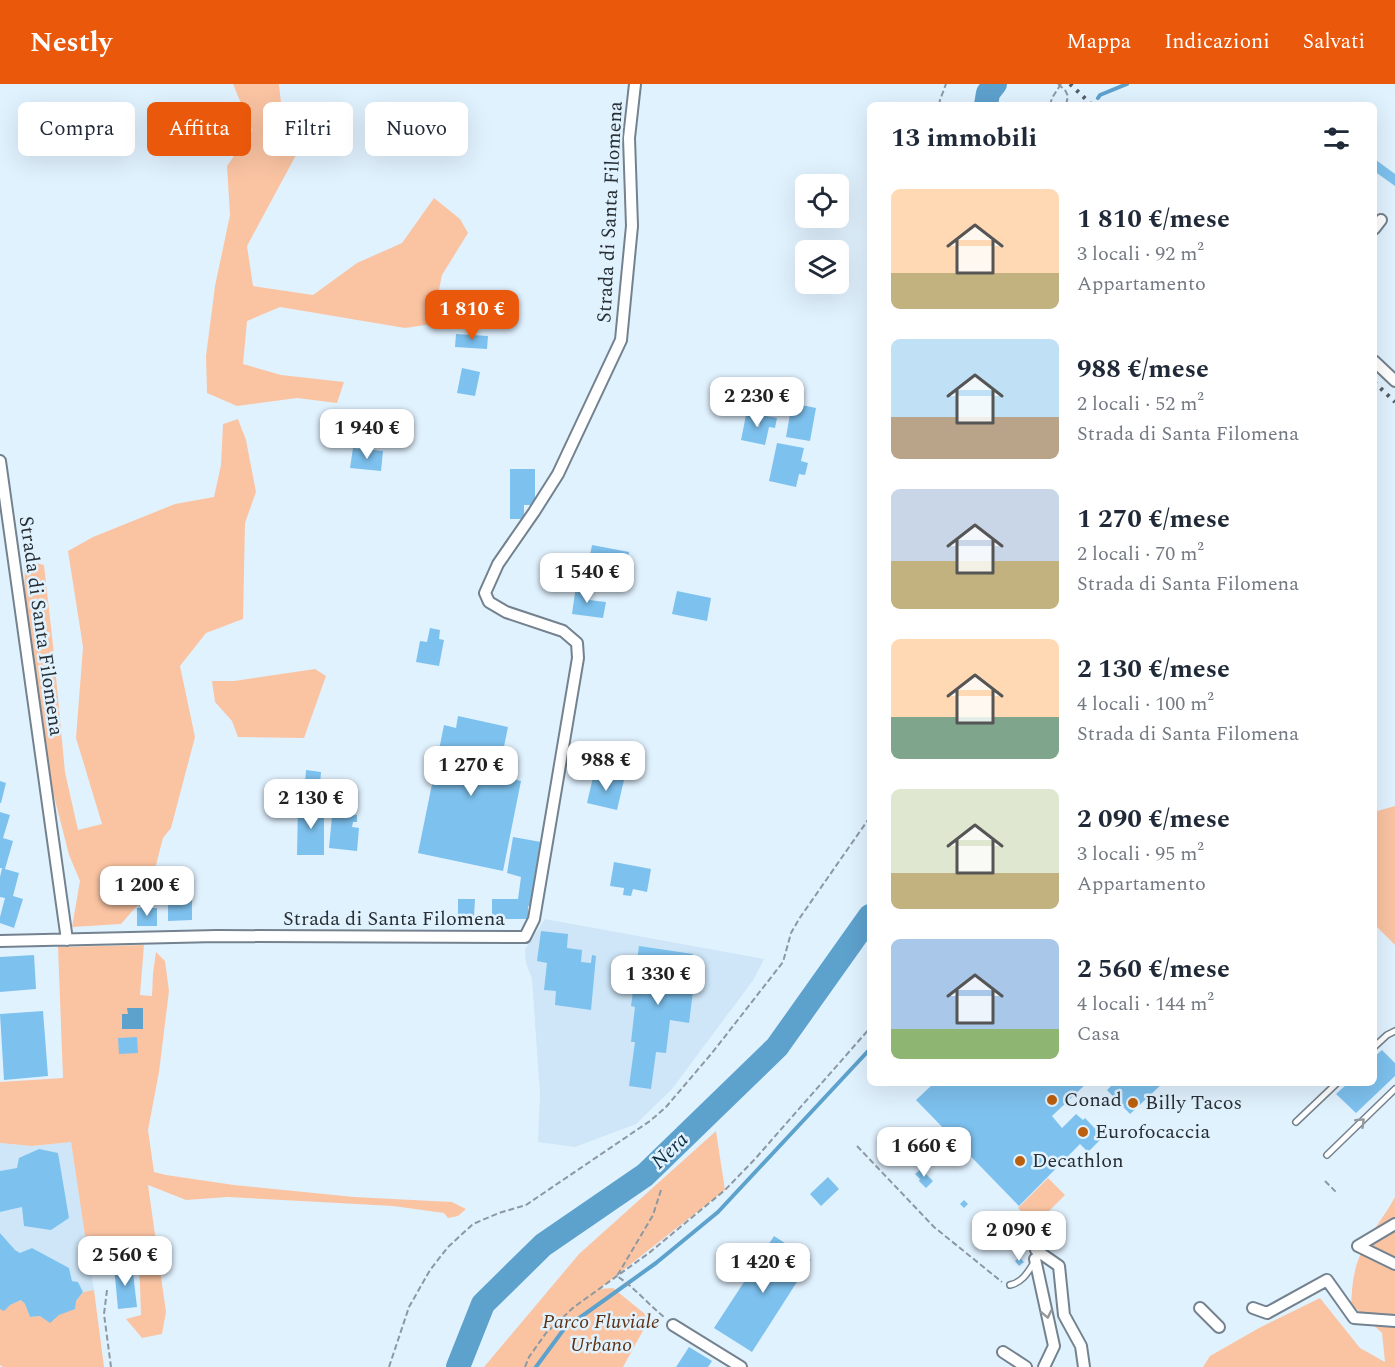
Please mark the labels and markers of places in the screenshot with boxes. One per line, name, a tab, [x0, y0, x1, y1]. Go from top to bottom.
pin: 1 810 €	[417, 290, 527, 341]
pin: 2 230 €	[702, 377, 812, 428]
pin: 1 940 €	[312, 409, 422, 460]
pin: 1 540 €	[532, 553, 642, 604]
pin: 988 €	[564, 741, 648, 792]
pin: 1 270 €	[416, 746, 526, 797]
pin: 2 130 €	[256, 779, 366, 830]
pin: 1 200 €	[92, 866, 202, 917]
pin: 1 330 €	[603, 955, 713, 1006]
place label: Conad	[1064, 1085, 1122, 1115]
place label: Billy Tacos	[1145, 1088, 1242, 1118]
marker: Conad	[1045, 1093, 1059, 1107]
marker: Billy Tacos	[1126, 1096, 1140, 1110]
place label: Eurofocaccia	[1095, 1117, 1211, 1147]
marker: Eurofocaccia	[1076, 1125, 1090, 1139]
pin: 1 660 €	[869, 1127, 979, 1178]
place label: Decathlon	[1032, 1146, 1124, 1176]
marker: Decathlon	[1013, 1154, 1027, 1168]
pin: 2 090 €	[964, 1211, 1074, 1262]
pin: 2 560 €	[70, 1236, 180, 1287]
pin: 1 420 €	[708, 1243, 818, 1294]

